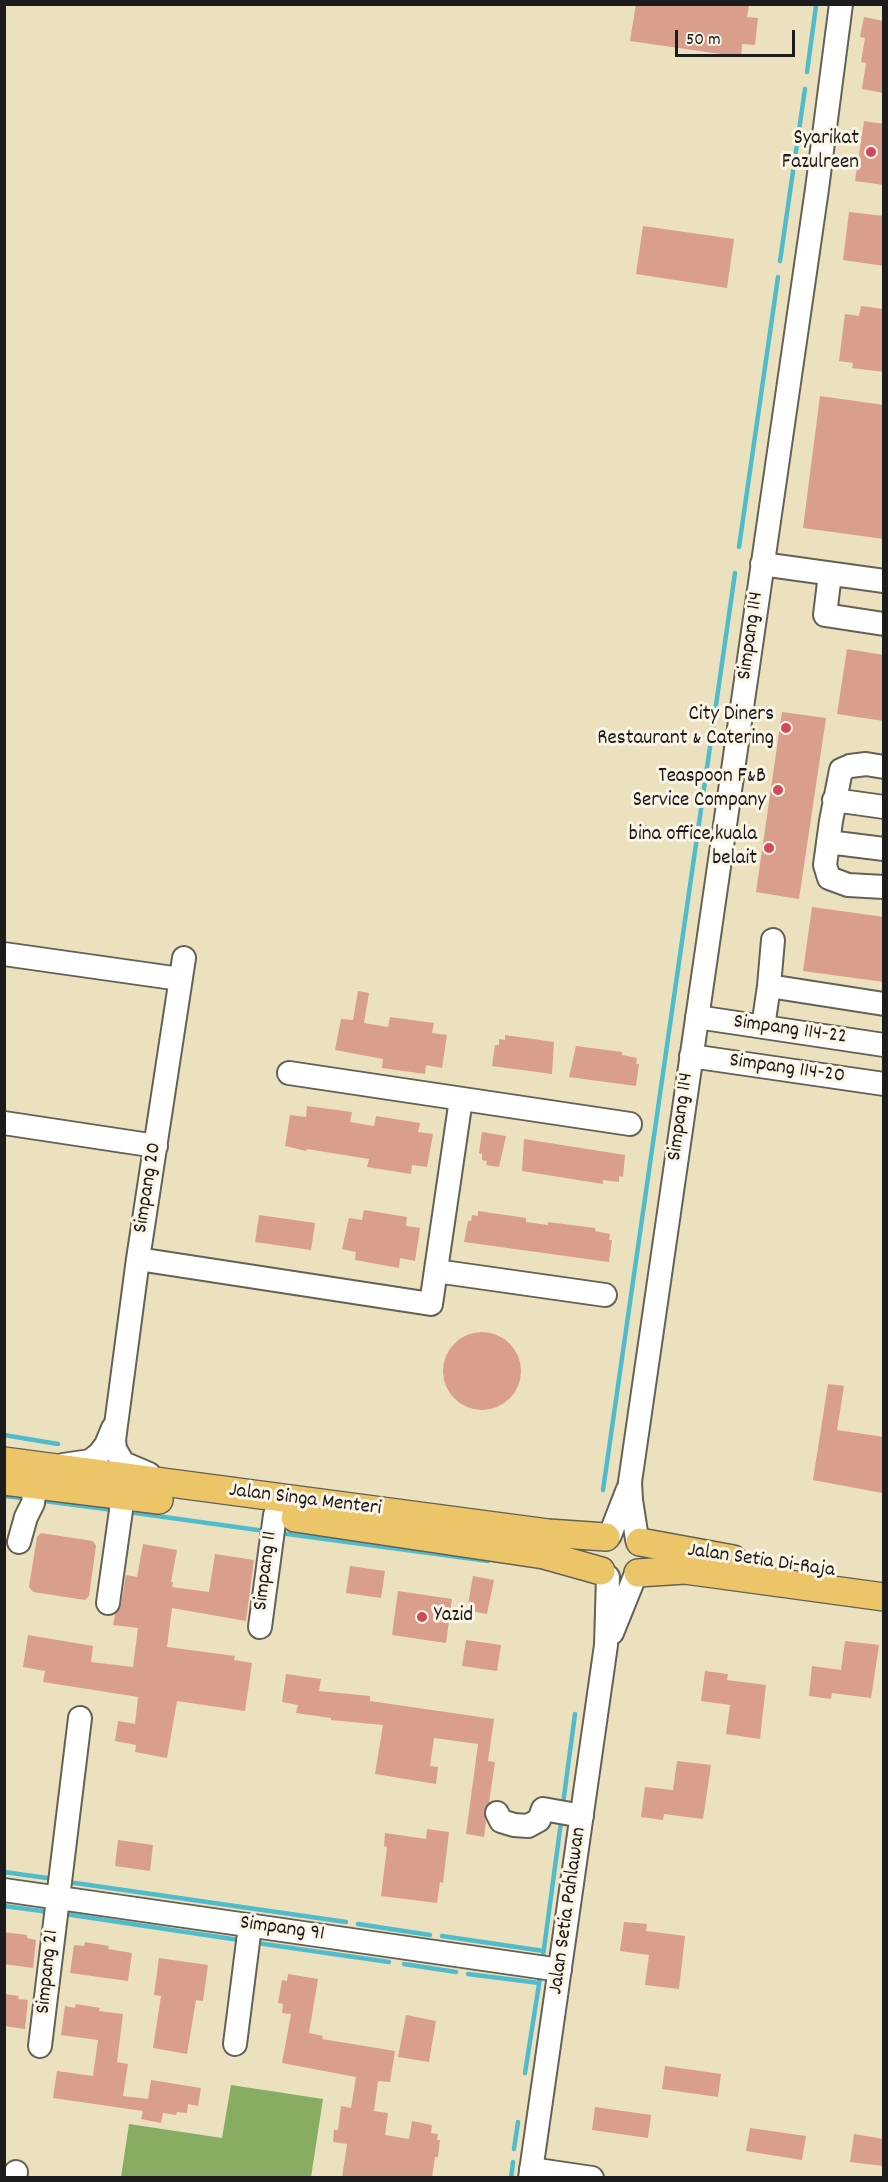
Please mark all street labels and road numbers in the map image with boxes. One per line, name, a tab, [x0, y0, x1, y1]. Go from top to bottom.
street label: Simpang 114	[733, 590, 771, 682]
street label: Simpang 114-22	[732, 1011, 848, 1051]
street label: Simpang 114-20	[728, 1049, 846, 1091]
street label: Simpang 114	[663, 1071, 701, 1163]
street label: Simpang 20	[129, 1141, 169, 1235]
street label: Jalan Singa Menteri	[227, 1479, 383, 1523]
street label: Simpang 11	[250, 1530, 284, 1612]
street label: Jalan Setia Di-Raja	[686, 1539, 836, 1585]
street label: Jalan Setia Pahlawan	[545, 1826, 593, 1996]
street label: Simpang 91	[238, 1912, 326, 1948]
street label: Simpang 21	[32, 1929, 66, 2015]

